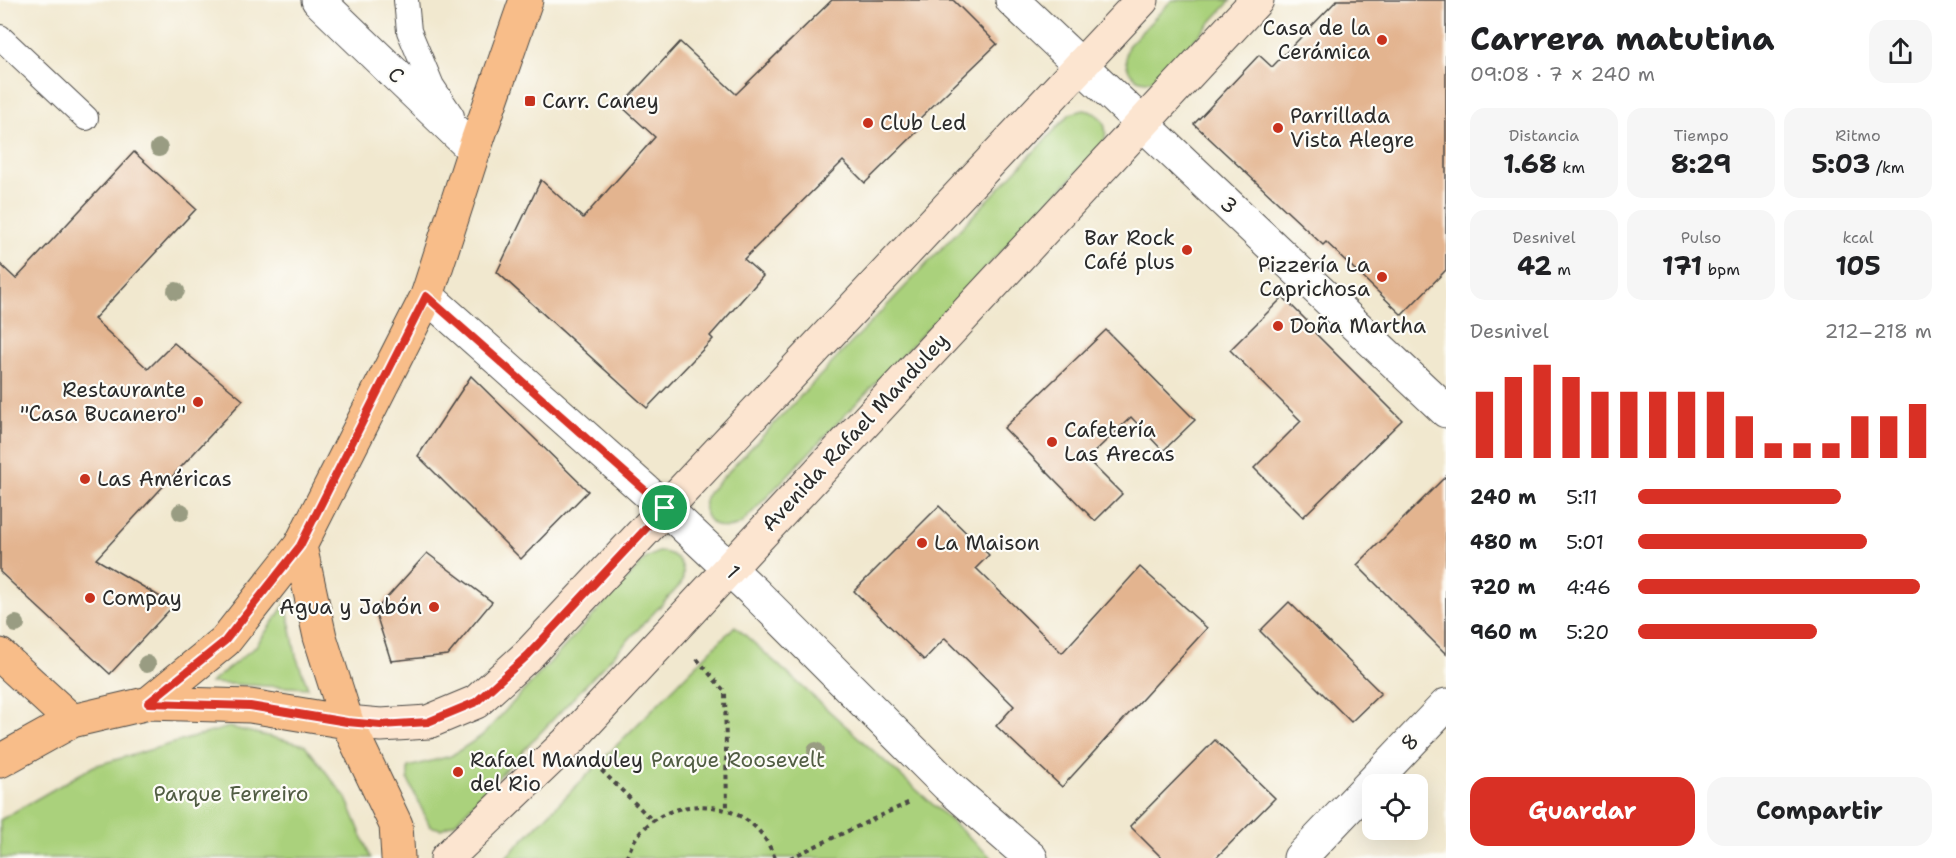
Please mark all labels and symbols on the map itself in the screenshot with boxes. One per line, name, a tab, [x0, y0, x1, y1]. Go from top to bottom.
place label: Casa de la Cerámica	[1263, 14, 1370, 66]
marker: Casa de la Cerámica	[1375, 33, 1389, 47]
street label: C	[382, 60, 410, 90]
place label: Carr. Caney	[542, 87, 659, 115]
marker: Carr. Caney	[523, 94, 537, 108]
place label: Parrillada Vista Alegre	[1290, 102, 1415, 154]
place label: Club Led	[880, 109, 966, 137]
marker: Club Led	[861, 116, 875, 130]
marker: Parrillada Vista Alegre	[1271, 121, 1285, 135]
street label: 3	[1214, 190, 1244, 220]
place label: Bar Rock Café plus	[1084, 224, 1175, 276]
marker: Bar Rock Café plus	[1180, 243, 1194, 257]
place label: Pizzería La Caprichosa	[1258, 251, 1370, 303]
marker: Pizzería La Caprichosa	[1375, 270, 1389, 284]
place label: Doña Martha	[1290, 312, 1426, 340]
marker: Doña Martha	[1271, 319, 1285, 333]
street label: Avenida Rafael Manduley	[755, 327, 955, 537]
place label: Restaurante "Casa Bucanero"	[20, 376, 186, 428]
marker: Restaurante "Casa Bucanero"	[191, 395, 205, 409]
place label: Cafetería Las Arecas	[1064, 416, 1175, 468]
marker: Cafetería Las Arecas	[1045, 435, 1059, 449]
place label: Las Américas	[97, 465, 232, 493]
marker: Las Américas	[78, 472, 92, 486]
pin	[639, 482, 690, 533]
place label: La Maison	[934, 529, 1040, 557]
marker: La Maison	[915, 536, 929, 550]
street label: 1	[720, 559, 746, 585]
place label: Compay	[102, 584, 182, 612]
marker: Compay	[83, 591, 97, 605]
place label: Agua y Jabón	[279, 593, 422, 621]
marker: Agua y Jabón	[427, 600, 441, 614]
street label: 8	[1395, 727, 1425, 757]
place label: Rafael Manduley del Rio	[470, 746, 643, 798]
park label: Parque Roosevelt	[651, 746, 825, 774]
marker: Rafael Manduley del Rio	[451, 765, 465, 779]
park label: Parque Ferreiro	[154, 780, 308, 808]

